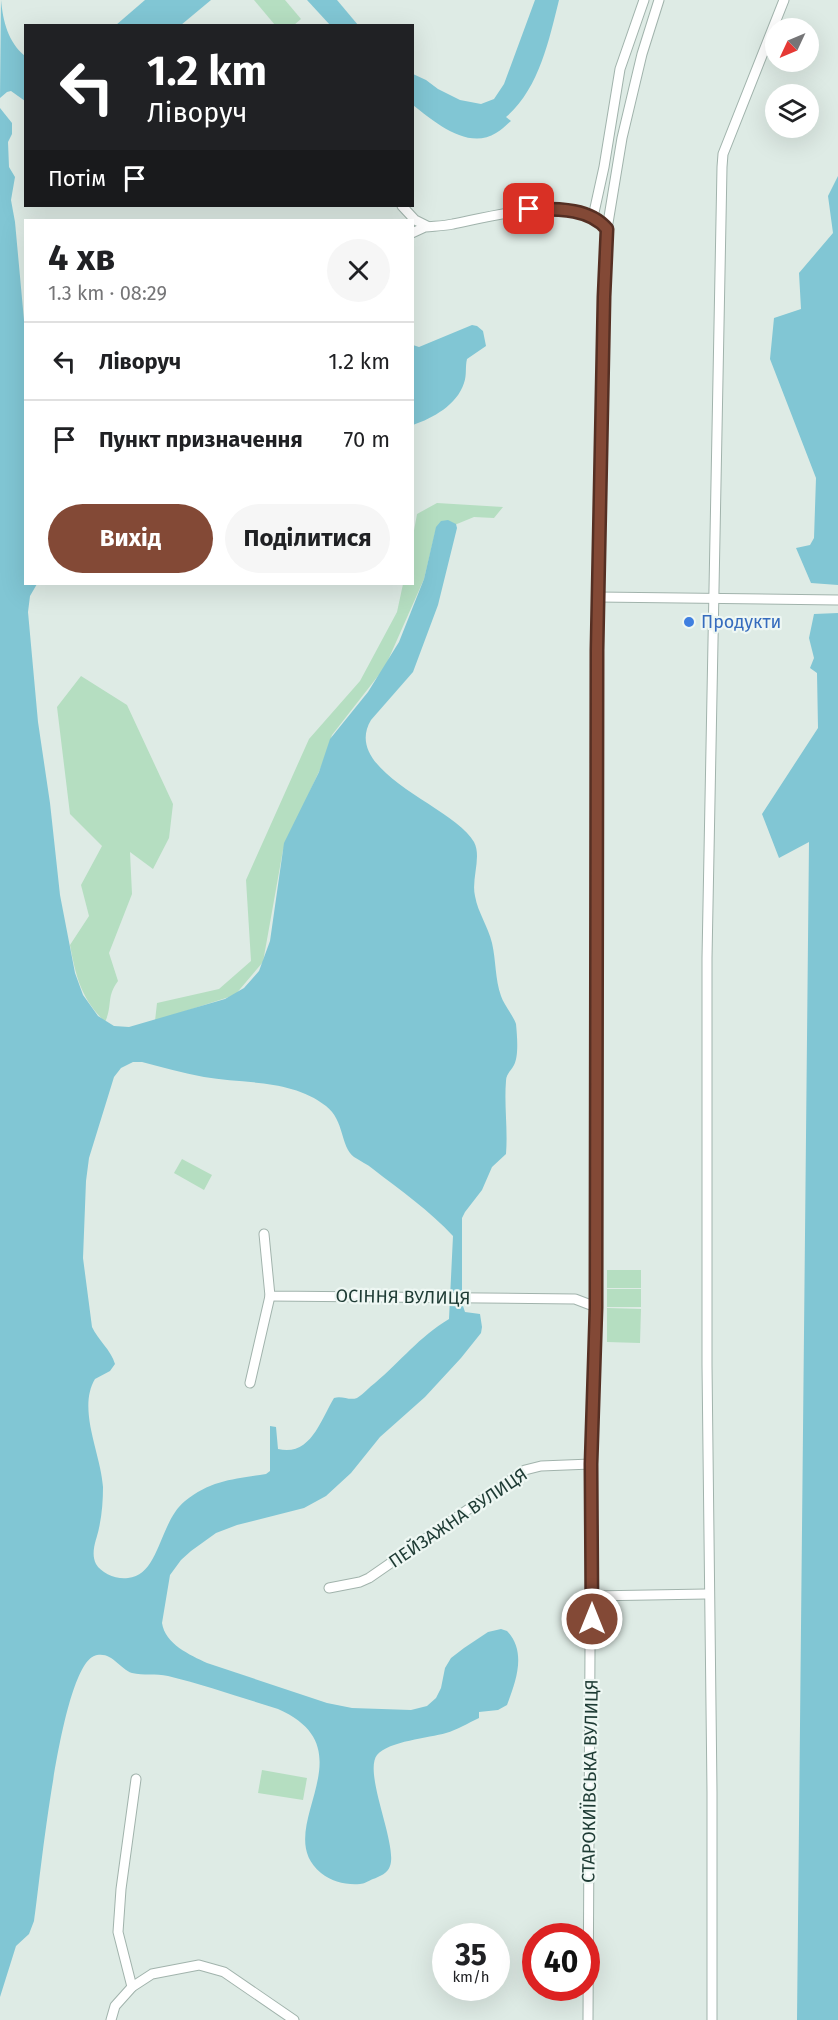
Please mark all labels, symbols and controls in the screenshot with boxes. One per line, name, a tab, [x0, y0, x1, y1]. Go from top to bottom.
north arrow	[765, 18, 819, 72]
map controls	[765, 18, 819, 138]
text: 1.2 km	[147, 46, 267, 96]
icon: left	[48, 48, 126, 126]
button: layers	[765, 84, 819, 138]
text: Ліворуч	[147, 97, 247, 129]
icon: arrive	[118, 162, 151, 195]
text: Потім	[48, 165, 106, 192]
pin	[503, 183, 554, 234]
icon: arrive	[512, 192, 545, 225]
text: 4 хв	[48, 236, 115, 280]
button: close	[327, 239, 390, 302]
text: 1.3 km · 08:29	[48, 281, 167, 305]
icon: left	[48, 345, 81, 378]
text: Ліворуч	[99, 348, 181, 375]
text: 1.2 km	[328, 348, 390, 375]
icon: arrive	[48, 423, 81, 456]
text: Пункт призначення	[99, 426, 303, 453]
text: 70 m	[344, 426, 390, 453]
button: Вихід	[48, 504, 213, 573]
button: Поділитися	[225, 504, 390, 573]
place label: Продукти	[701, 611, 781, 633]
marker: Продукти	[682, 615, 696, 629]
street label: ОСІННЯ ВУЛИЦЯ	[335, 1285, 471, 1309]
street label: ПЕЙЗАЖНА ВУЛИЦЯ	[384, 1463, 532, 1573]
position arrow	[560, 1587, 624, 1651]
street label: СТАРОКИЇВСЬКА ВУЛИЦЯ	[577, 1679, 603, 1883]
speed limit sign: 40	[522, 1923, 600, 2001]
text: 35	[455, 1937, 487, 1973]
text: km/h	[452, 1968, 490, 1986]

